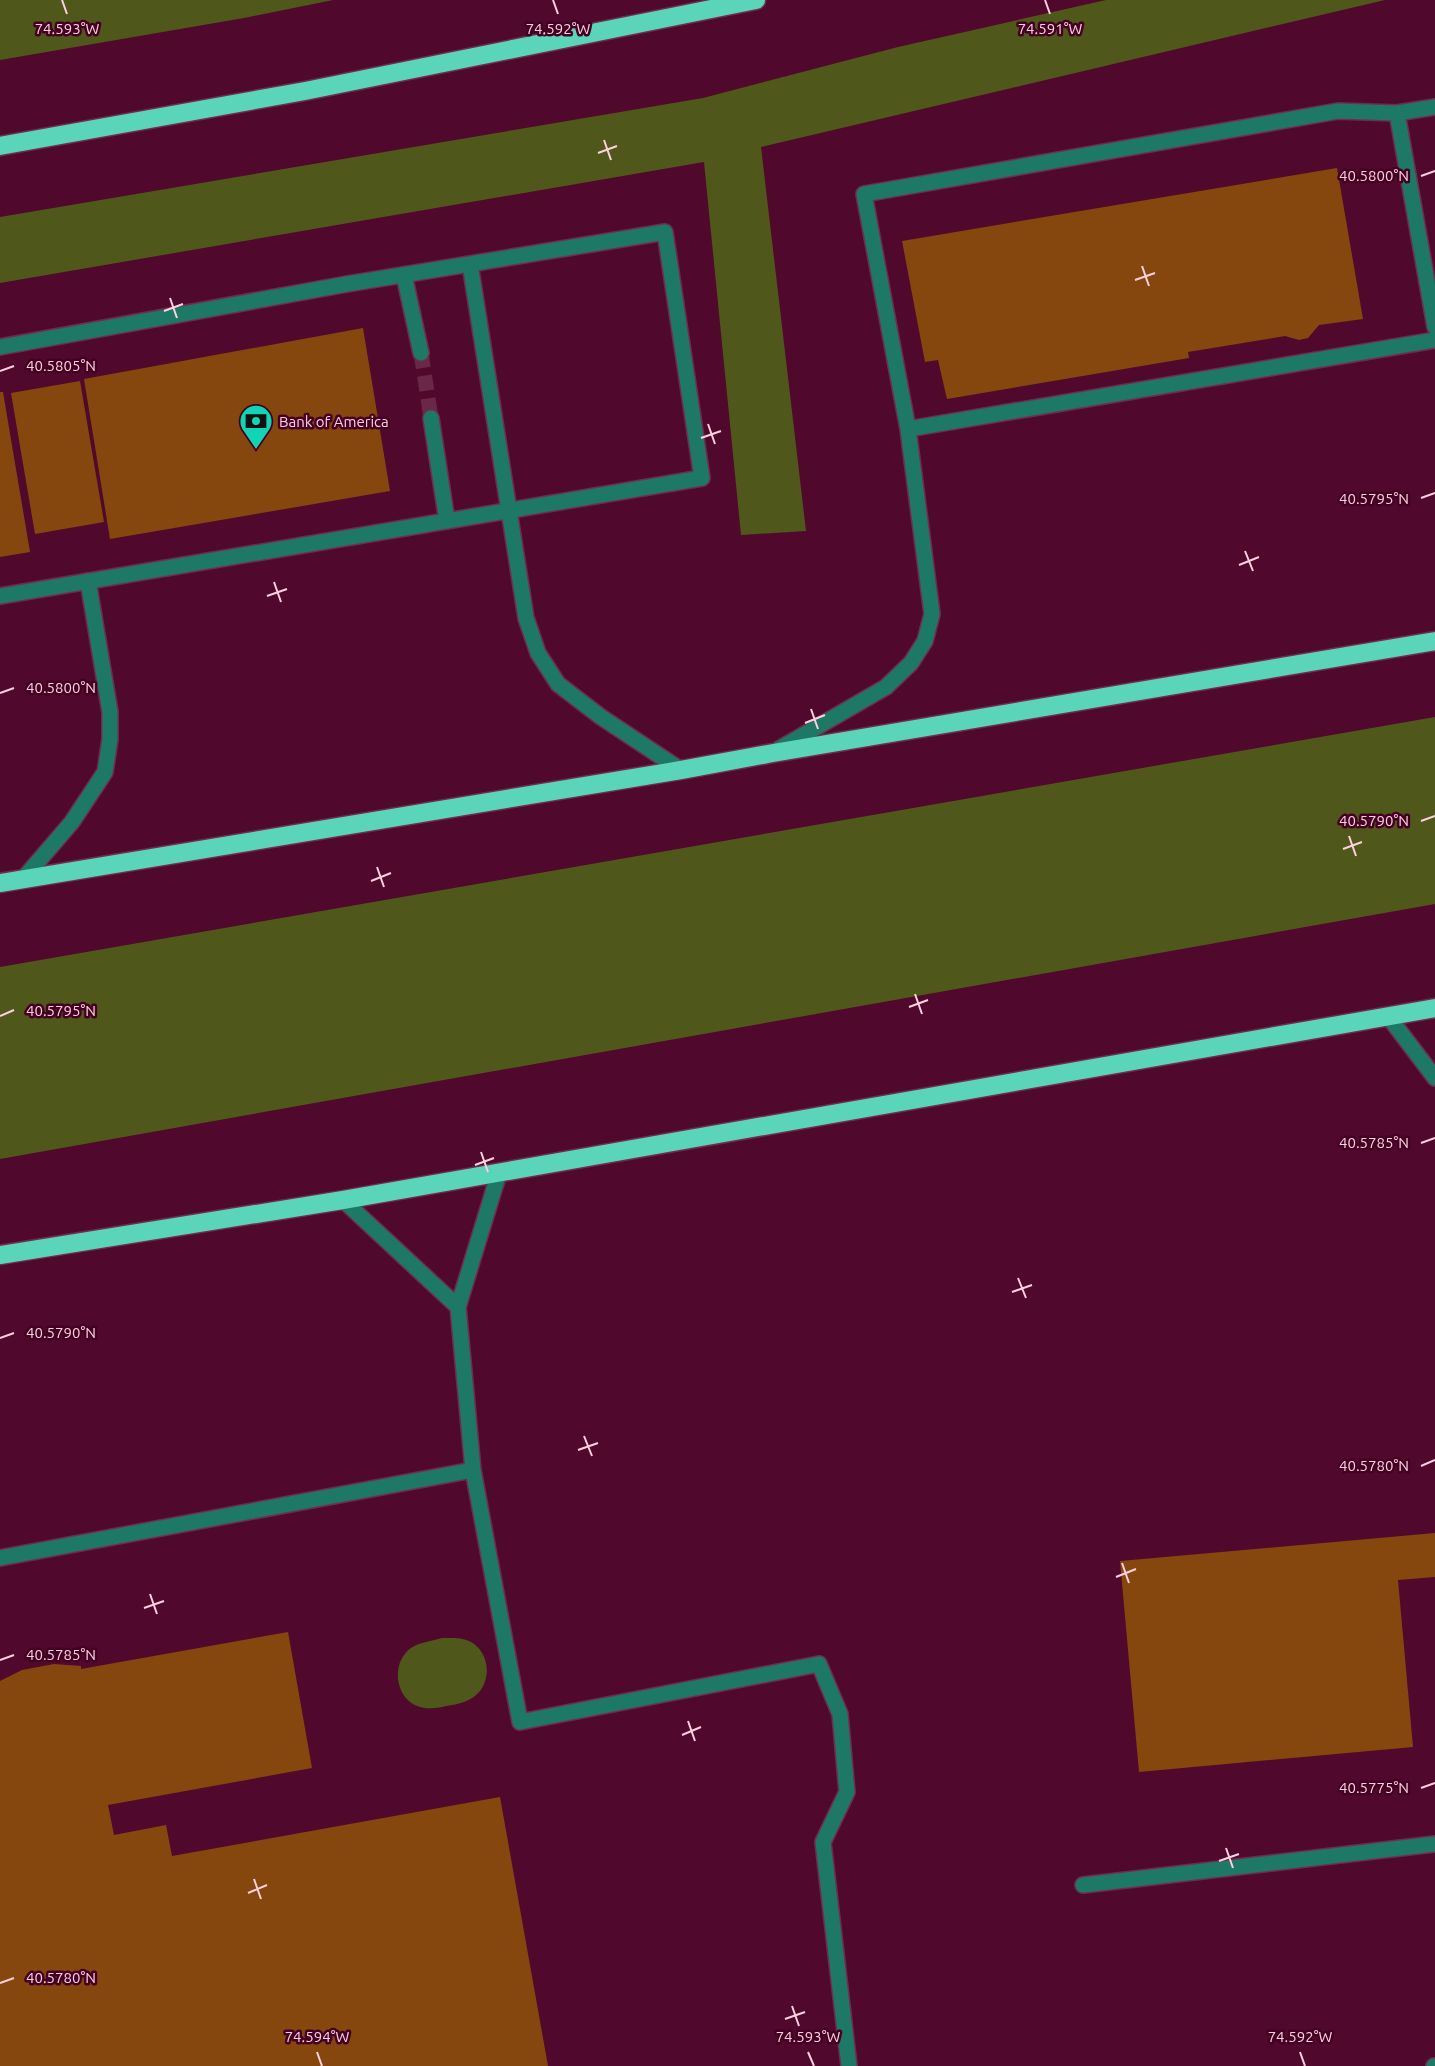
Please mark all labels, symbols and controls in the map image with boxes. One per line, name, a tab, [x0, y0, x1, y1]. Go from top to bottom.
text: 74.593°W	[35, 20, 99, 37]
text: 74.592°W	[526, 20, 590, 37]
text: 74.591°W	[1018, 20, 1082, 37]
text: 40.5800°N	[1339, 167, 1409, 184]
text: 40.5805°N	[26, 357, 96, 374]
bank icon: Bank of America	[238, 403, 274, 450]
place label: Bank of America	[279, 413, 389, 430]
text: 40.5795°N	[1339, 490, 1409, 507]
text: 40.5800°N	[26, 679, 96, 696]
text: 40.5790°N	[1339, 812, 1409, 829]
text: 40.5795°N	[26, 1002, 96, 1019]
text: 40.5785°N	[1339, 1134, 1409, 1151]
text: 40.5790°N	[26, 1324, 96, 1341]
text: 40.5780°N	[1339, 1457, 1409, 1474]
text: 40.5785°N	[26, 1646, 96, 1663]
text: 40.5775°N	[1339, 1779, 1409, 1796]
text: 40.5780°N	[26, 1969, 96, 1986]
text: 74.594°W	[285, 2028, 349, 2045]
text: 74.593°W	[776, 2028, 840, 2045]
text: 74.592°W	[1268, 2028, 1332, 2045]

